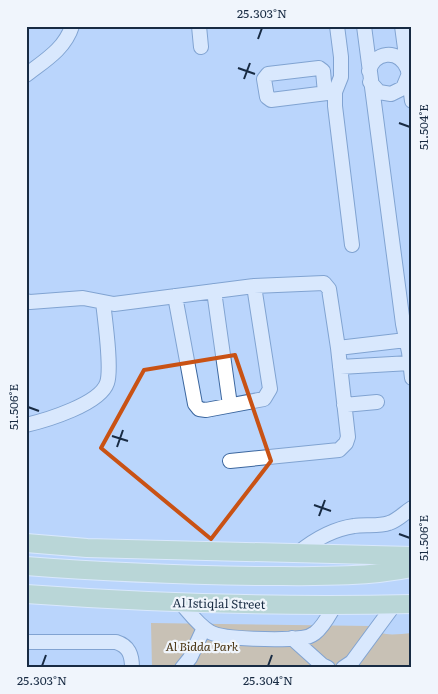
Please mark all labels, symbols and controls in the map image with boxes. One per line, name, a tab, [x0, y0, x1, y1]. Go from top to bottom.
text: 25.303°N	[237, 4, 287, 22]
text: 51.504°E	[414, 104, 432, 150]
text: 51.506°E	[4, 384, 22, 430]
text: 51.506°E	[414, 515, 432, 561]
street label: Al Istiqlal Street	[173, 593, 266, 613]
park label: Al Bidda Park	[166, 637, 239, 655]
text: 25.303°N	[17, 671, 67, 689]
text: 25.304°N	[243, 671, 293, 689]

